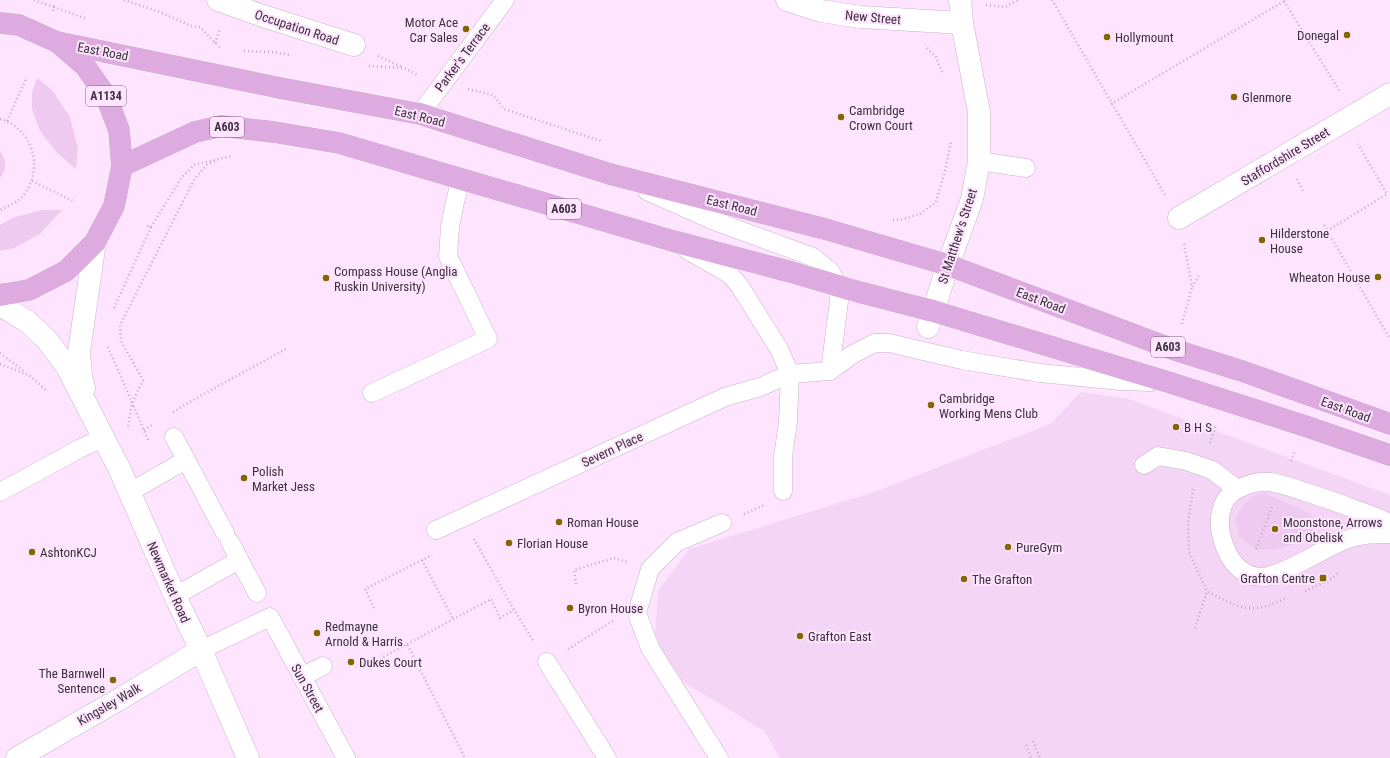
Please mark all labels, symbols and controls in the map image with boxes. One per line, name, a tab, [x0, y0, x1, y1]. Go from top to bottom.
street label: Occupation Road	[253, 7, 341, 48]
street label: New Street	[844, 8, 902, 27]
place label: Motor Ace Car Sales	[405, 15, 458, 45]
street label: Parker's Terrace	[432, 20, 493, 95]
marker: Motor Ace Car Sales	[461, 24, 471, 34]
place label: Donegal	[1297, 28, 1339, 43]
place label: Hollymount	[1115, 30, 1174, 45]
marker: Donegal	[1342, 30, 1352, 40]
marker: Hollymount	[1102, 32, 1112, 42]
street label: East Road	[76, 39, 130, 64]
road number: A1134	[86, 86, 126, 106]
place label: Glenmore	[1242, 90, 1291, 105]
marker: Glenmore	[1229, 92, 1239, 102]
street label: East Road	[393, 103, 447, 130]
place label: Cambridge Crown Court	[849, 103, 913, 133]
marker: Cambridge Crown Court	[836, 112, 846, 122]
road number: A603	[210, 117, 244, 137]
street label: Staffordshire Street	[1238, 124, 1332, 189]
street label: St Matthew's Street	[935, 186, 980, 286]
street label: East Road	[705, 192, 759, 219]
road number: A603	[547, 199, 581, 219]
place label: Hilderstone House	[1270, 226, 1329, 256]
marker: Hilderstone House	[1257, 235, 1267, 245]
place label: Compass House (Anglia Ruskin University)	[334, 264, 458, 294]
place label: Wheaton House	[1289, 270, 1370, 285]
marker: Wheaton House	[1373, 272, 1383, 282]
marker: Compass House (Anglia Ruskin University)	[321, 273, 331, 283]
street label: East Road	[1014, 284, 1068, 317]
road number: A603	[1151, 337, 1185, 357]
place label: Cambridge Working Mens Club	[939, 391, 1038, 421]
street label: East Road	[1319, 394, 1373, 425]
marker: Cambridge Working Mens Club	[926, 400, 936, 410]
place label: B H S	[1184, 420, 1212, 435]
marker: B H S	[1171, 422, 1181, 432]
street label: Severn Place	[579, 429, 645, 470]
place label: Polish Market Jess	[252, 464, 315, 494]
marker: Polish Market Jess	[239, 473, 249, 483]
place label: Roman House	[567, 515, 639, 530]
place label: Moonstone, Arrows and Obelisk	[1283, 515, 1383, 545]
marker: Roman House	[554, 517, 564, 527]
marker: Moonstone, Arrows and Obelisk	[1270, 524, 1280, 534]
place label: Florian House	[517, 536, 588, 551]
marker: Florian House	[504, 538, 514, 548]
street label: Newmarket Road	[144, 539, 193, 625]
place label: PureGym	[1016, 540, 1062, 555]
marker: PureGym	[1003, 542, 1013, 552]
place label: AshtonKCJ	[40, 545, 97, 560]
marker: AshtonKCJ	[27, 547, 37, 557]
place label: Grafton Centre	[1240, 571, 1315, 586]
place label: The Grafton	[972, 572, 1032, 587]
marker: Grafton Centre	[1318, 573, 1328, 583]
marker: The Grafton	[959, 574, 969, 584]
place label: Byron House	[578, 601, 643, 616]
marker: Byron House	[565, 603, 575, 613]
place label: Redmayne Arnold & Harris	[325, 619, 403, 649]
marker: Redmayne Arnold & Harris	[312, 628, 322, 638]
place label: Grafton East	[808, 629, 872, 644]
marker: Grafton East	[795, 631, 805, 641]
place label: Dukes Court	[359, 655, 422, 670]
marker: Dukes Court	[346, 657, 356, 667]
street label: Sun Street	[288, 662, 327, 715]
place label: The Barnwell Sentence	[39, 666, 105, 696]
marker: The Barnwell Sentence	[108, 675, 118, 685]
street label: Kingsley Walk	[75, 680, 144, 729]

